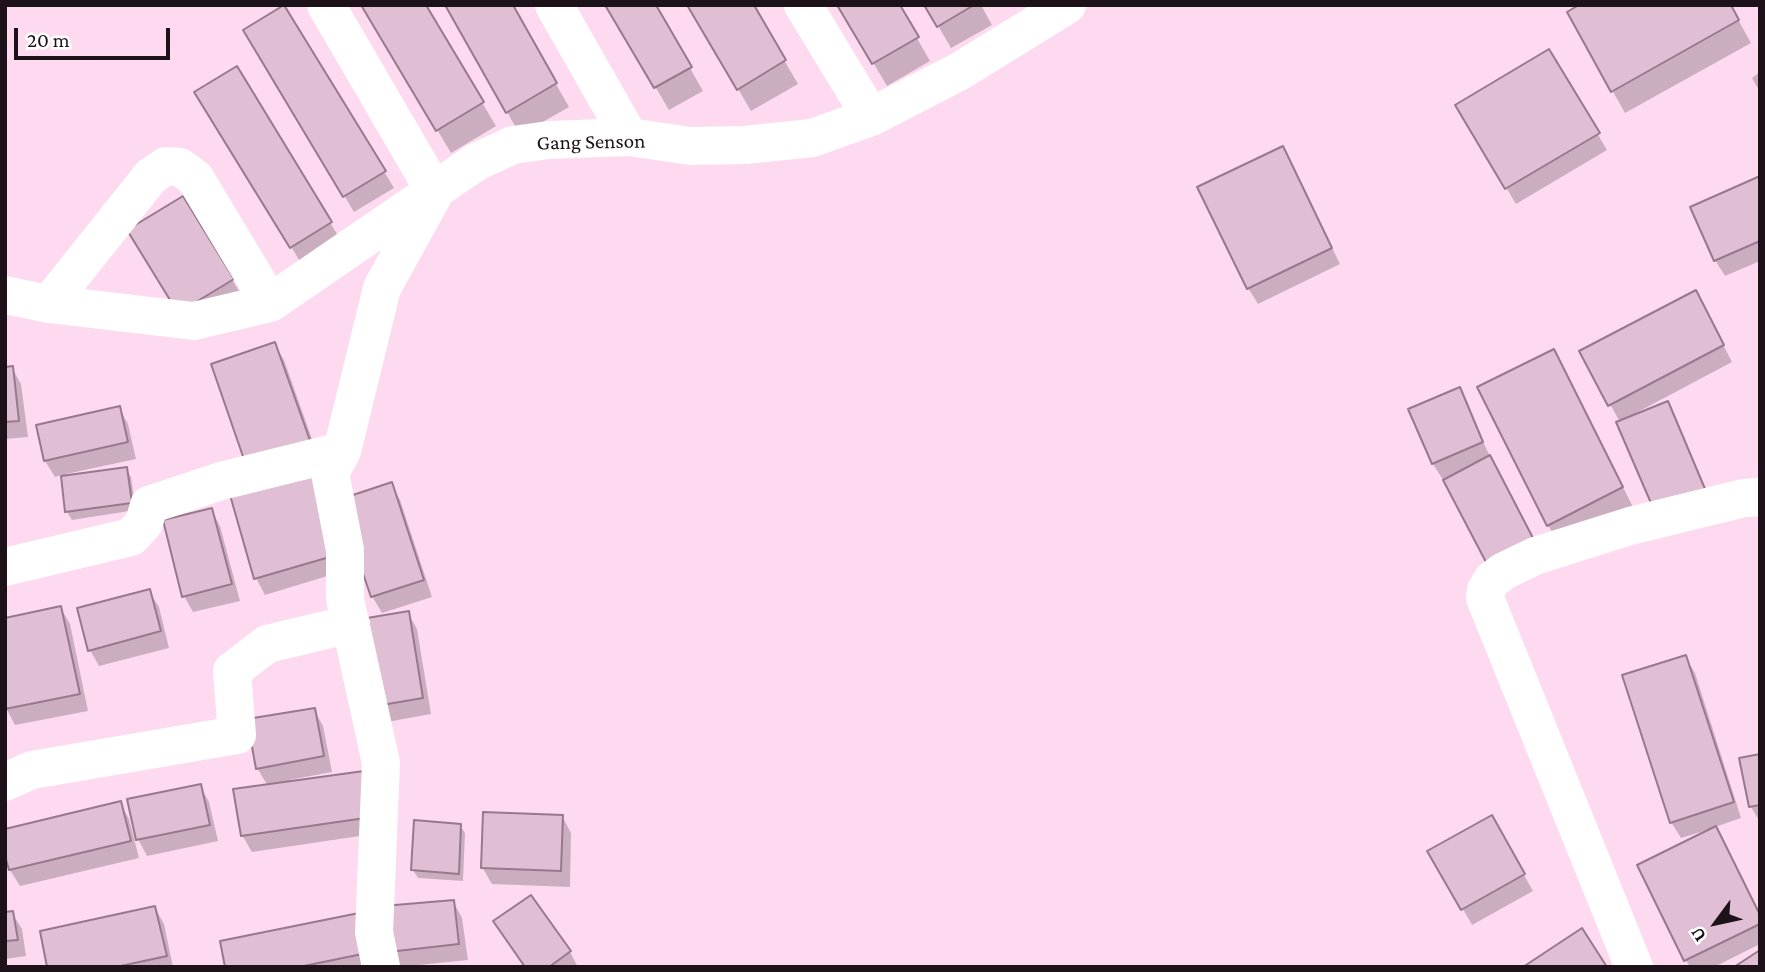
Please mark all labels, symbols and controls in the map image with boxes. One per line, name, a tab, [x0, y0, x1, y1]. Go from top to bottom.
scale bar	[18, 14, 173, 58]
text: 20 m	[27, 28, 70, 52]
street label: Gang Senson	[536, 128, 646, 156]
north arrow	[1681, 888, 1751, 958]
text: U	[1686, 924, 1710, 946]

